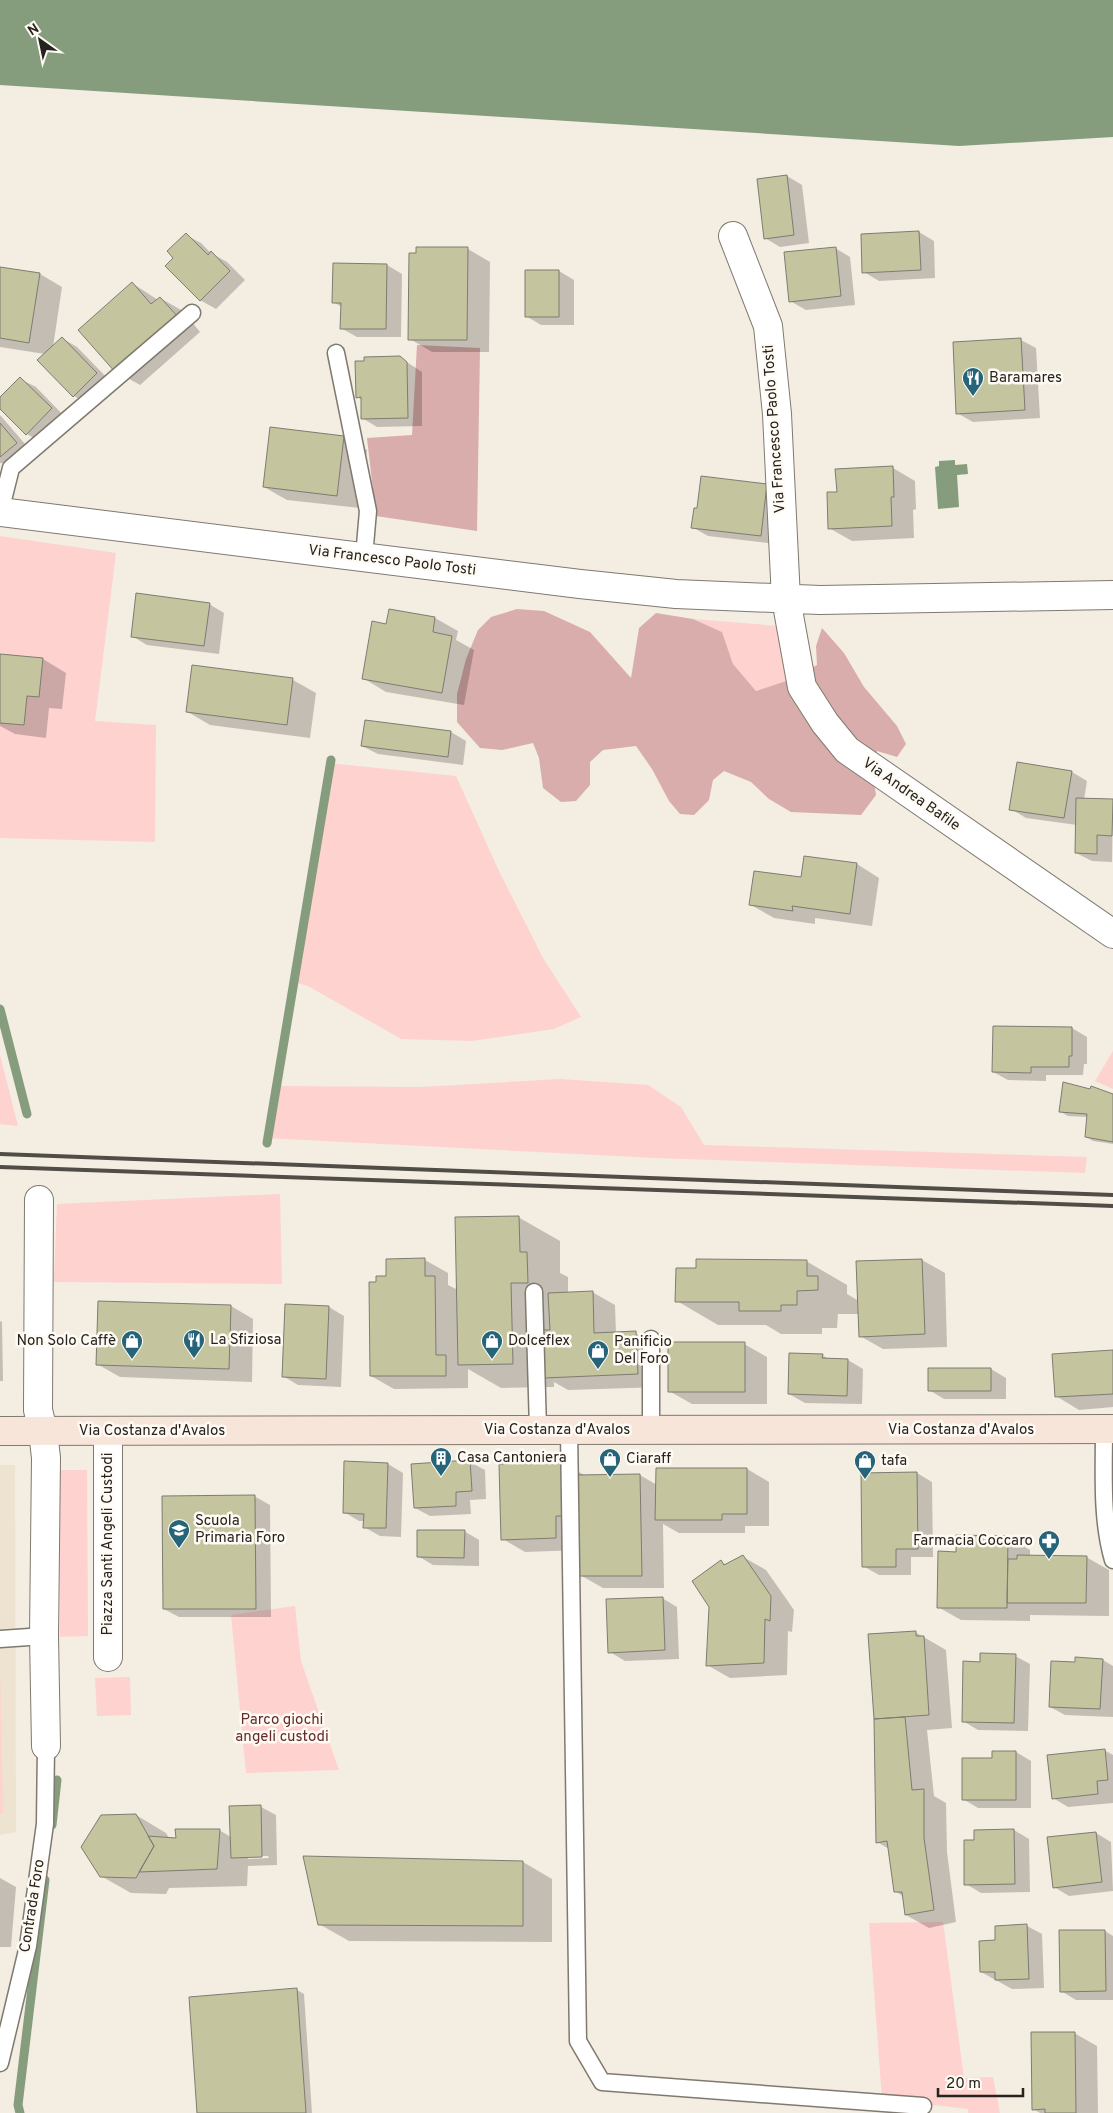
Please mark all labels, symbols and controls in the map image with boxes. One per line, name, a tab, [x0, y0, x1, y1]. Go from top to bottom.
north arrow	[15, 15, 65, 65]
text: N	[25, 20, 43, 40]
street label: Via Francesco Paolo Tosti	[760, 344, 790, 514]
restaurant icon: Baramares	[961, 366, 985, 397]
place label: Baramares	[989, 369, 1062, 388]
street label: Via Francesco Paolo Tosti	[307, 541, 477, 581]
street label: Via Andrea Bafile	[858, 754, 964, 836]
restaurant icon: La Sfiziosa	[182, 1328, 206, 1359]
shop icon: Non Solo Caffè	[120, 1329, 144, 1360]
shop icon: Dolceflex	[480, 1329, 504, 1360]
place label: La Sfiziosa	[210, 1331, 281, 1350]
place label: Non Solo Caffè	[16, 1332, 116, 1351]
place label: Dolceflex	[508, 1332, 570, 1351]
place label: Panificio Del Foro	[614, 1333, 672, 1369]
shop icon: Panificio Del Foro	[586, 1339, 610, 1370]
street label: Via Costanza d'Avalos	[484, 1421, 630, 1440]
street label: Via Costanza d'Avalos	[888, 1421, 1034, 1440]
street label: Via Costanza d'Avalos	[79, 1422, 225, 1441]
building icon: Casa Cantoniera	[429, 1446, 453, 1477]
shop icon: Ciaraff	[598, 1447, 622, 1478]
place label: Casa Cantoniera	[457, 1449, 567, 1468]
shop icon: tafa	[853, 1449, 877, 1480]
place label: Ciaraff	[626, 1450, 671, 1469]
street label: Piazza Santi Angeli Custodi	[99, 1452, 118, 1636]
place label: tafa	[881, 1452, 907, 1471]
place label: Scuola Primaria Foro	[195, 1512, 285, 1548]
school or university icon: Scuola Primaria Foro	[167, 1518, 191, 1549]
pharmacy icon: Farmacia Coccaro	[1037, 1529, 1061, 1560]
place label: Farmacia Coccaro	[913, 1532, 1033, 1551]
park label: Parco giochi angeli custodi	[235, 1711, 329, 1747]
street label: Contrada Foro	[16, 1858, 50, 1954]
scale bar	[938, 2066, 1023, 2098]
text: 20 m	[946, 2075, 981, 2094]

